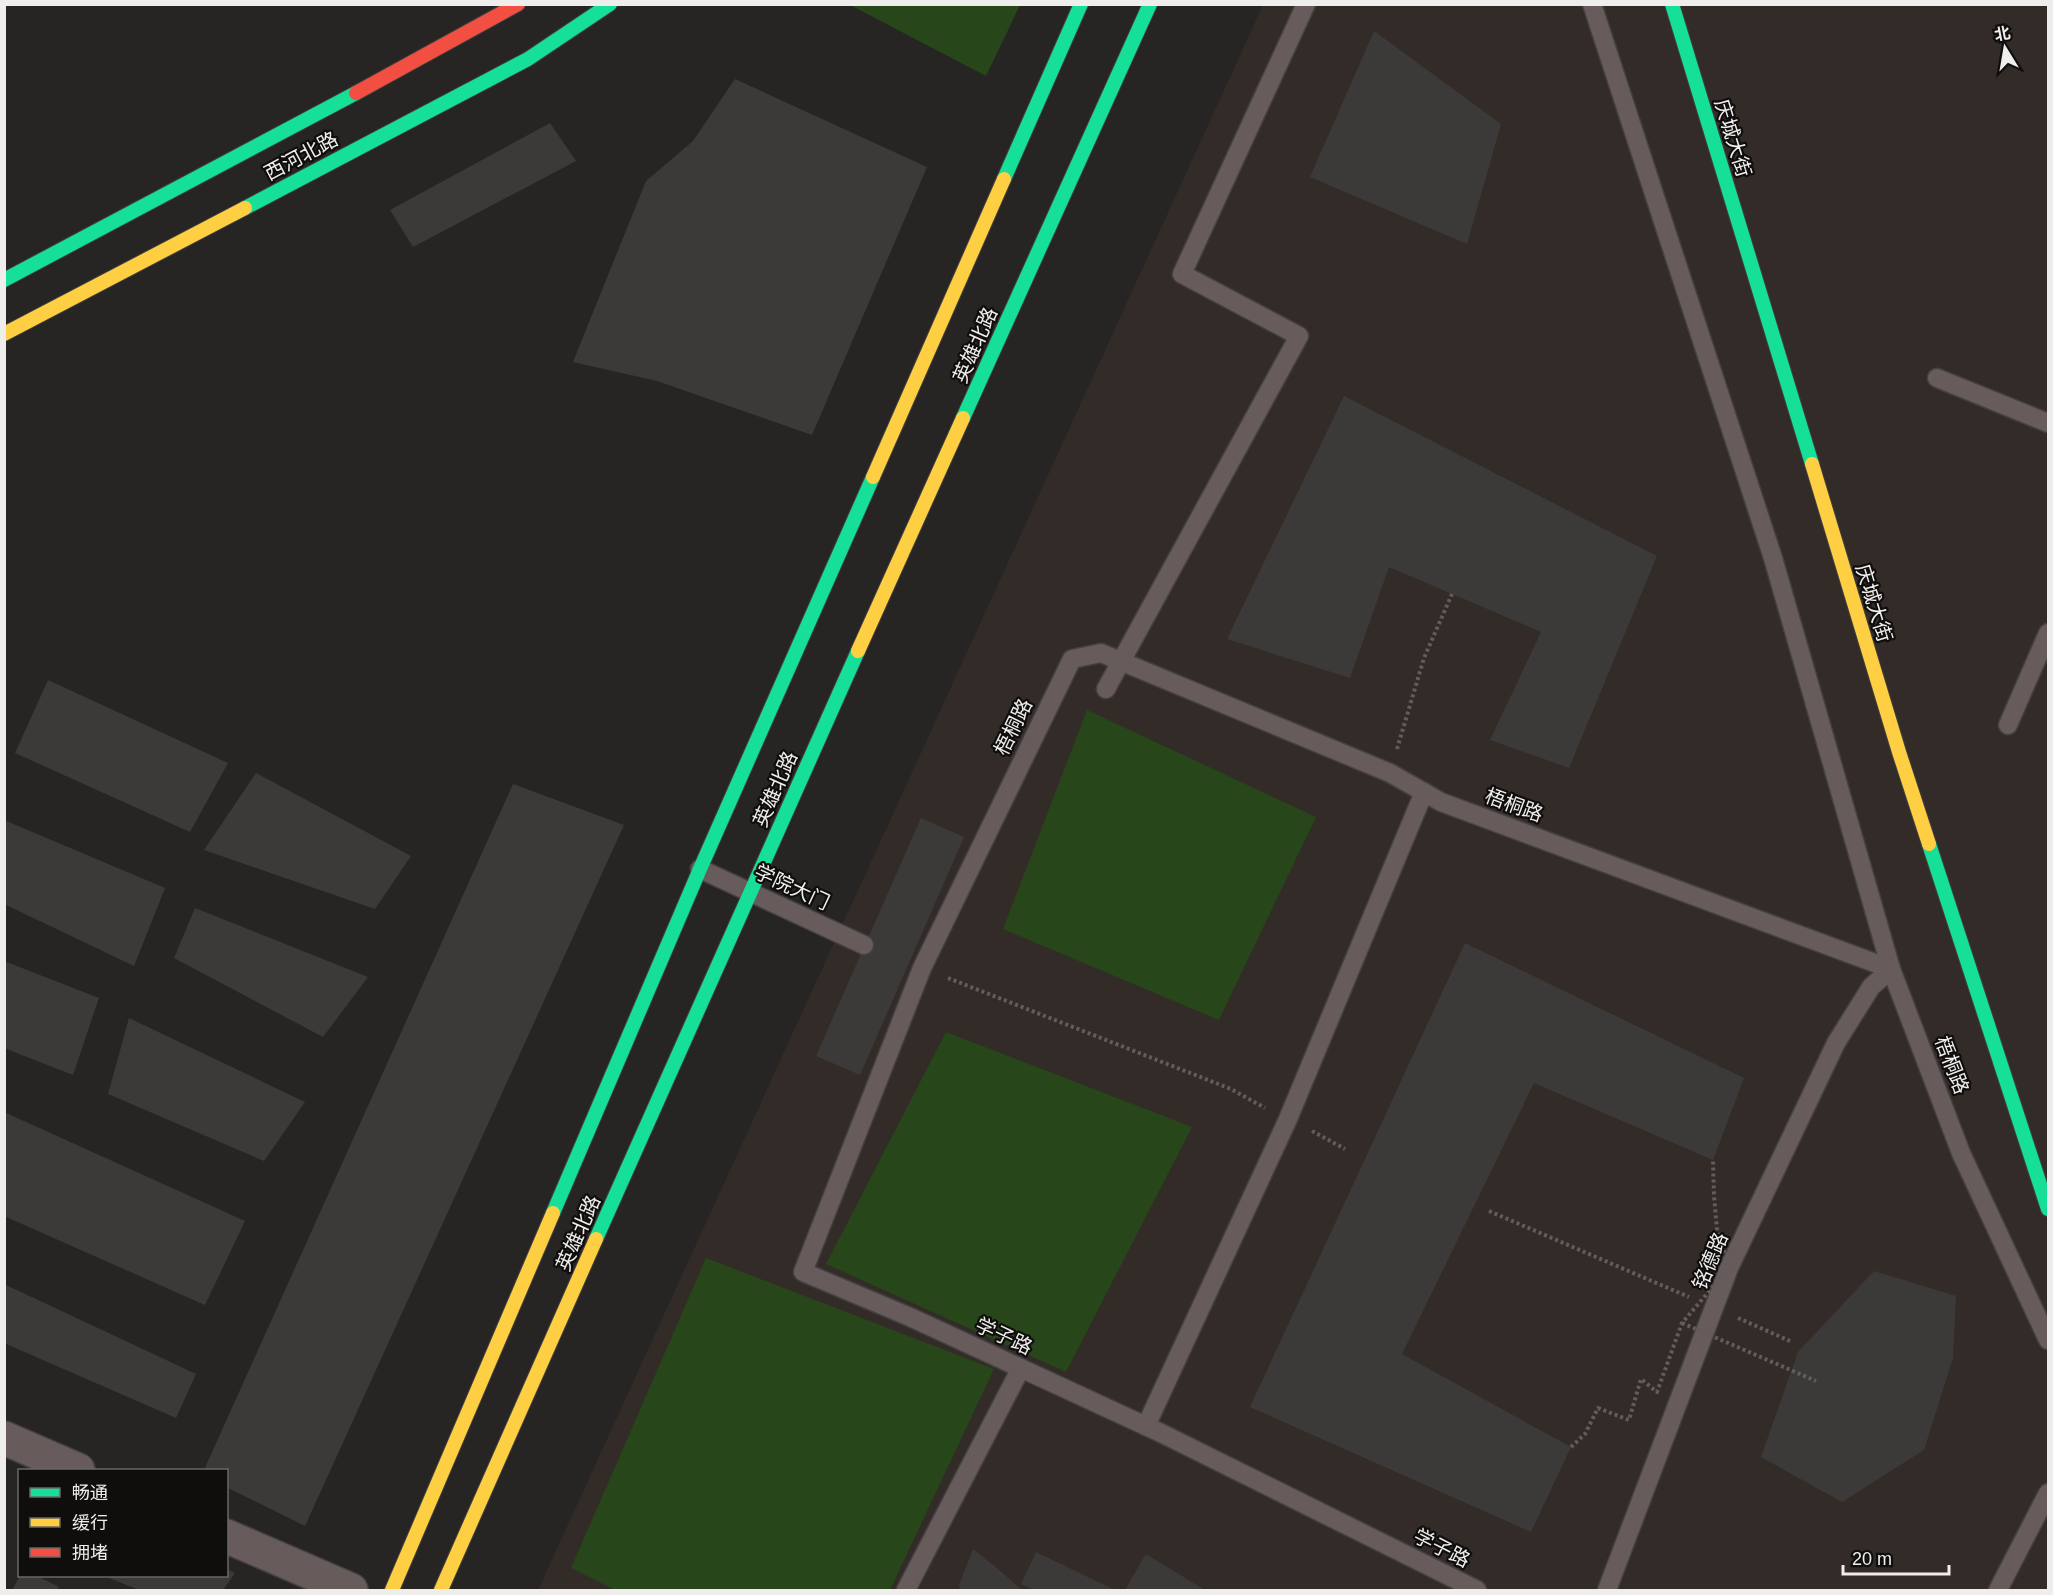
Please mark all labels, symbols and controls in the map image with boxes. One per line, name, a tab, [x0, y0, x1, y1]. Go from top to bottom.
north arrow	[1975, 18, 2035, 78]
text: 北	[1993, 24, 2012, 44]
street label: 庆城大街	[1711, 97, 1755, 179]
street label: 西河北路	[261, 128, 341, 184]
street label: 英雄北路	[949, 304, 1001, 386]
street label: 庆城大街	[1852, 562, 1896, 644]
street label: 梧桐路	[990, 695, 1036, 759]
street label: 英雄北路	[749, 748, 801, 830]
street label: 梧桐路	[1482, 784, 1546, 826]
street label: 学院大门	[751, 860, 833, 914]
street label: 梧桐路	[1931, 1033, 1973, 1097]
street label: 英雄北路	[552, 1192, 604, 1274]
street label: 铭德路	[1688, 1229, 1732, 1293]
street label: 学子路	[972, 1313, 1036, 1359]
legend	[18, 1469, 228, 1577]
text: 畅通	[72, 1483, 108, 1503]
text: 缓行	[72, 1513, 108, 1533]
street label: 学子路	[1410, 1525, 1474, 1571]
scale bar	[1843, 1538, 1950, 1576]
text: 拥堵	[72, 1543, 108, 1563]
text: 20 m	[1852, 1549, 1892, 1569]

